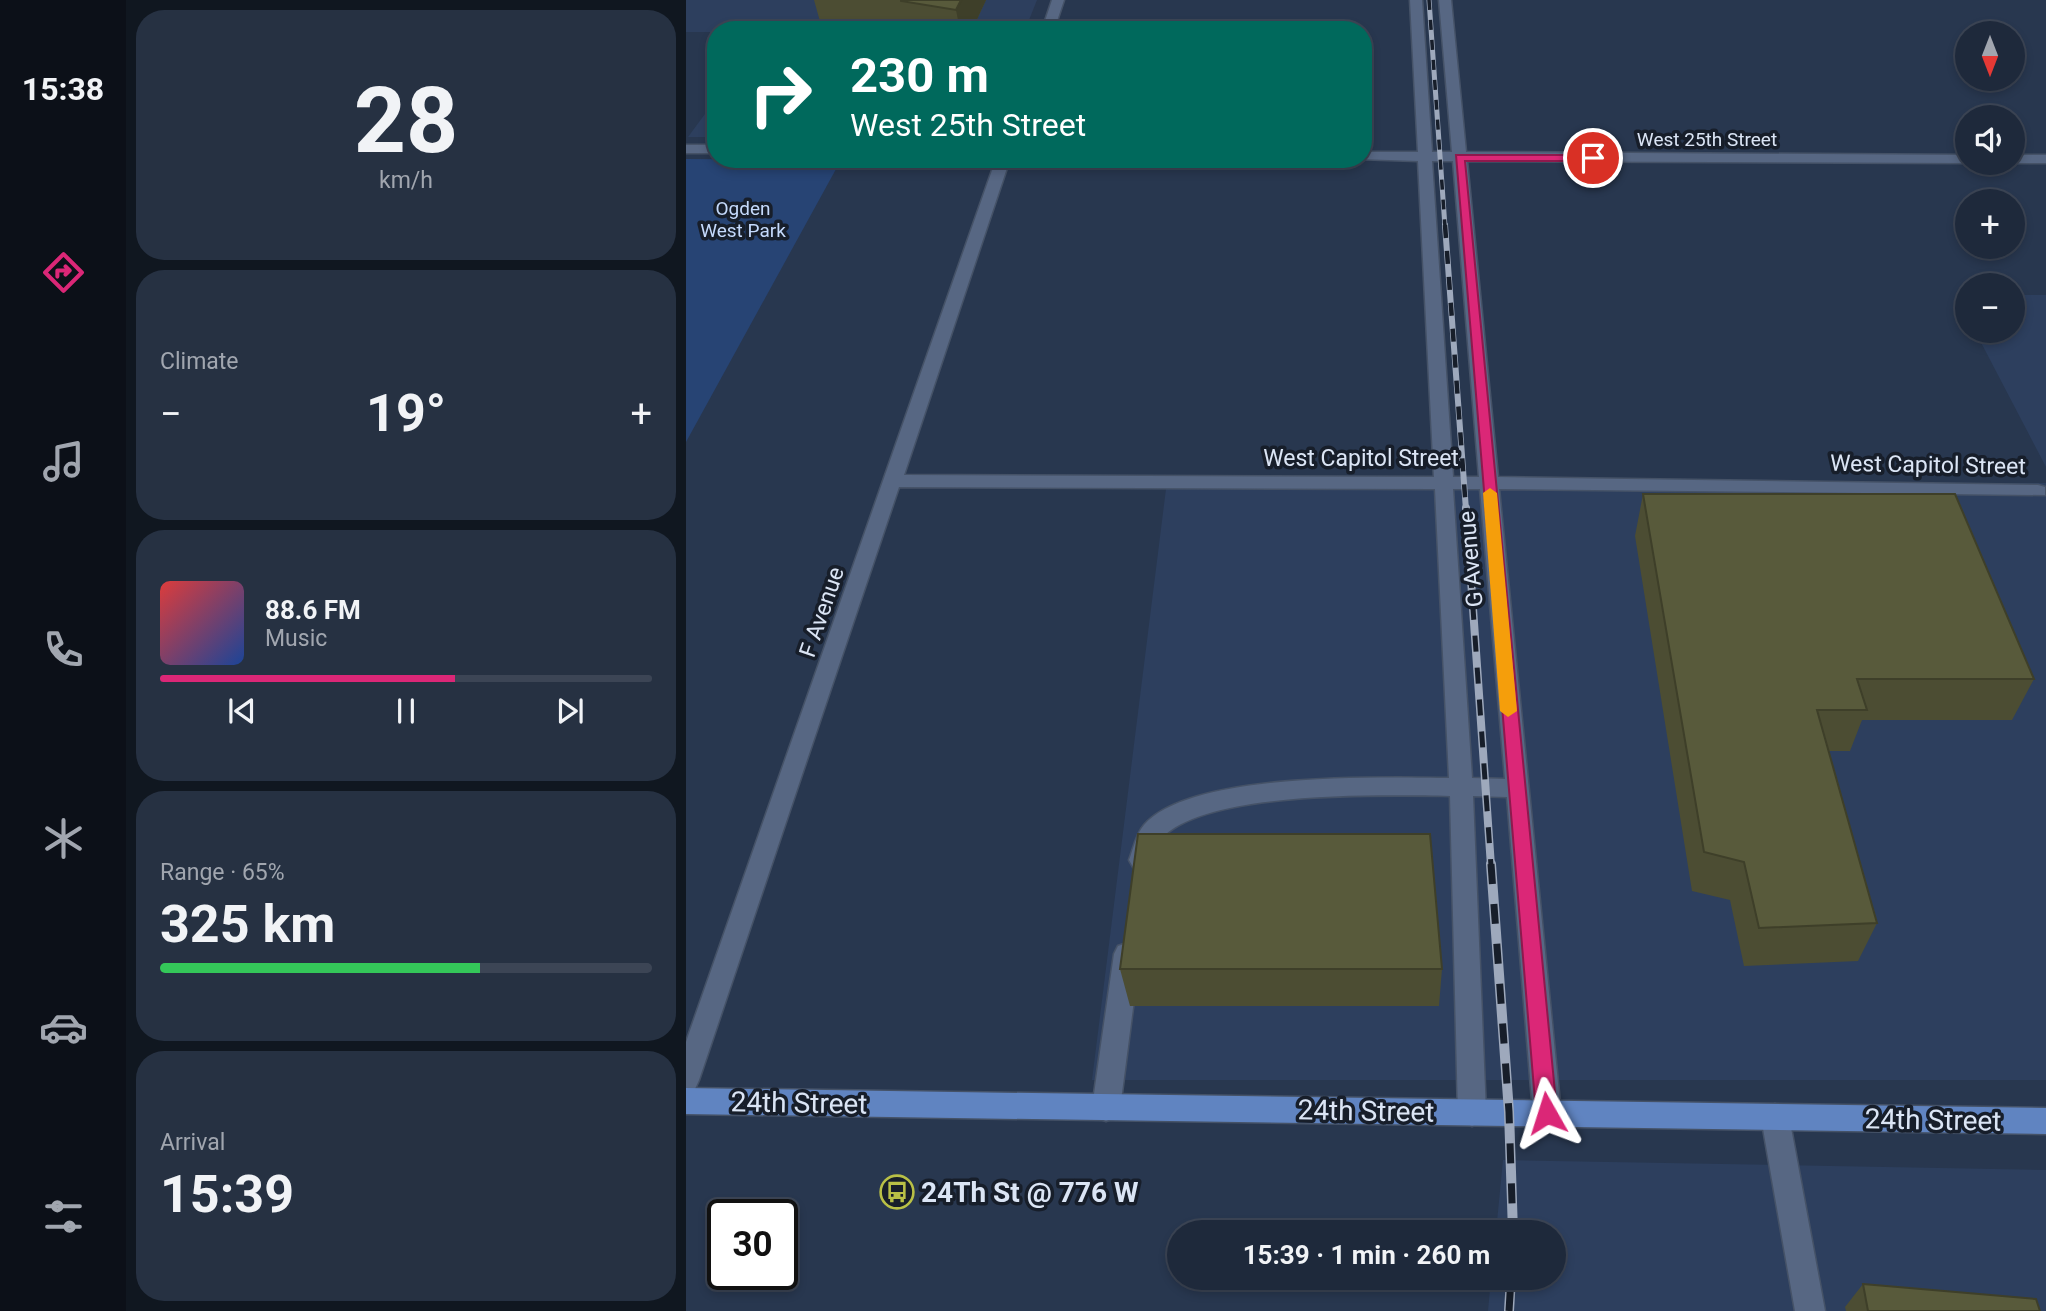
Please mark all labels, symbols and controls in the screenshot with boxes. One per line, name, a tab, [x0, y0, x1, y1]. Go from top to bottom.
north arrow	[1955, 21, 2025, 91]
map controls	[1955, 21, 2025, 343]
text: 230 m	[850, 47, 989, 104]
icon: right	[735, 49, 826, 140]
text: 28	[354, 68, 458, 174]
text: 15:38	[22, 70, 104, 108]
button: sound	[1955, 105, 2025, 175]
text: West 25th Street	[850, 106, 1086, 144]
pin	[1563, 128, 1623, 188]
street label: West 25th Street	[1637, 128, 1777, 151]
icon: arrive	[1574, 139, 1612, 177]
text: km/h	[379, 167, 433, 194]
button: +	[1955, 189, 2025, 259]
park label: Ogden West Park	[700, 197, 786, 242]
icon: directions	[39, 248, 88, 297]
button: −	[1955, 273, 2025, 343]
text: Climate	[160, 348, 239, 375]
text: 19°	[366, 383, 446, 444]
text: −	[160, 392, 182, 436]
text: +	[630, 392, 652, 436]
icon: music	[39, 437, 88, 486]
street label: West Capitol Street	[1263, 445, 1459, 472]
street label: West Capitol Street	[1830, 450, 2026, 480]
street label: G Avenue	[1453, 510, 1489, 608]
street label: F Avenue	[794, 563, 850, 661]
text: 88.6 FM	[265, 595, 361, 625]
icon: phone	[39, 625, 88, 674]
text: Music	[265, 625, 327, 652]
icon: previous	[223, 692, 261, 730]
icon: pause	[387, 692, 425, 730]
icon: next	[551, 692, 589, 730]
icon: climate	[39, 814, 88, 863]
text: Range · 65%	[160, 859, 285, 886]
text: 325 km	[160, 894, 335, 955]
icon: car	[39, 1003, 88, 1052]
position arrow	[1510, 1076, 1584, 1150]
street label: 24th Street	[730, 1085, 868, 1121]
street label: 24th Street	[1297, 1093, 1435, 1129]
street label: 24th Street	[1864, 1102, 2002, 1138]
text: Arrival	[160, 1129, 225, 1156]
text: 15:39	[160, 1164, 294, 1225]
bus stop icon: 24Th St @ 776 W	[878, 1173, 916, 1211]
place label: 24Th St @ 776 W	[921, 1176, 1139, 1209]
icon: filters	[39, 1192, 88, 1241]
speed limit sign: 30	[707, 1199, 798, 1290]
text: 15:39 · 1 min · 260 m	[1243, 1240, 1490, 1270]

